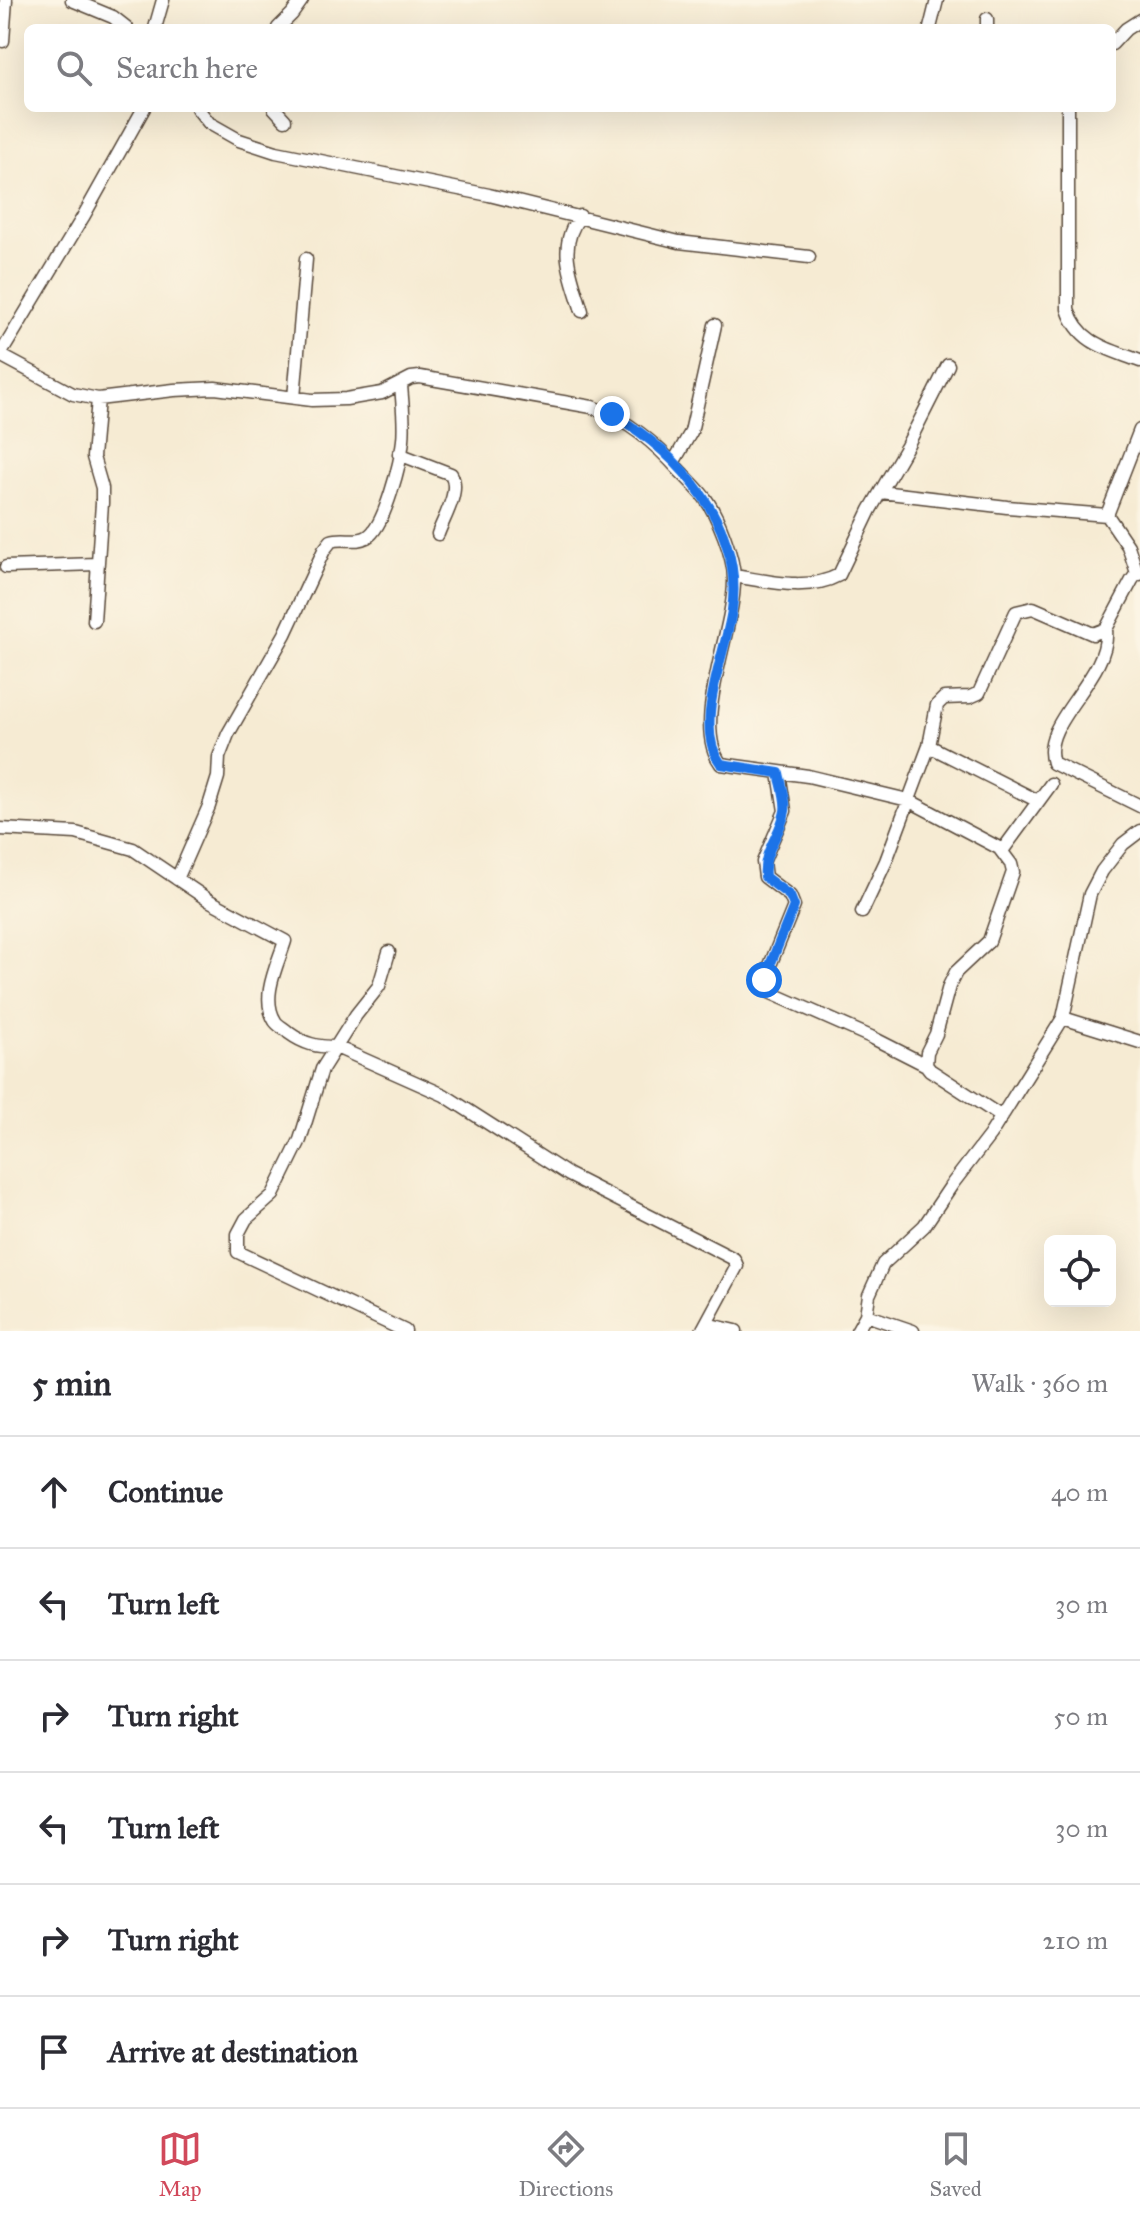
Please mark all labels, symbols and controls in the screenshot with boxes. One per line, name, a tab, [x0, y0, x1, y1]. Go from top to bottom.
search box	[24, 24, 1116, 112]
icon: search	[52, 46, 96, 90]
text: Search here	[116, 50, 258, 86]
route end	[594, 396, 630, 432]
route start	[746, 962, 782, 998]
map controls	[1044, 1235, 1116, 1307]
button: locate	[1044, 1235, 1116, 1307]
text: 5 min	[32, 1363, 111, 1404]
text: Walk · 360 m	[971, 1367, 1108, 1399]
icon: ahead	[32, 1470, 76, 1514]
text: Continue	[108, 1474, 223, 1510]
text: 40 m	[1051, 1476, 1108, 1508]
icon: left	[32, 1582, 76, 1626]
text: Turn left	[108, 1586, 219, 1622]
text: 30 m	[1055, 1588, 1108, 1620]
icon: right	[32, 1694, 76, 1738]
text: Turn right	[108, 1698, 239, 1734]
text: 50 m	[1053, 1700, 1108, 1732]
icon: left	[32, 1806, 76, 1850]
text: Turn left	[108, 1810, 219, 1846]
text: 30 m	[1055, 1812, 1108, 1844]
icon: right	[32, 1918, 76, 1962]
text: Turn right	[108, 1922, 239, 1958]
text: 210 m	[1042, 1924, 1108, 1956]
icon: arrive	[32, 2030, 76, 2074]
text: Arrive at destination	[108, 2034, 358, 2070]
tab: Map	[158, 2127, 202, 2202]
tab: Directions	[518, 2127, 613, 2202]
tab: Saved	[930, 2127, 982, 2202]

